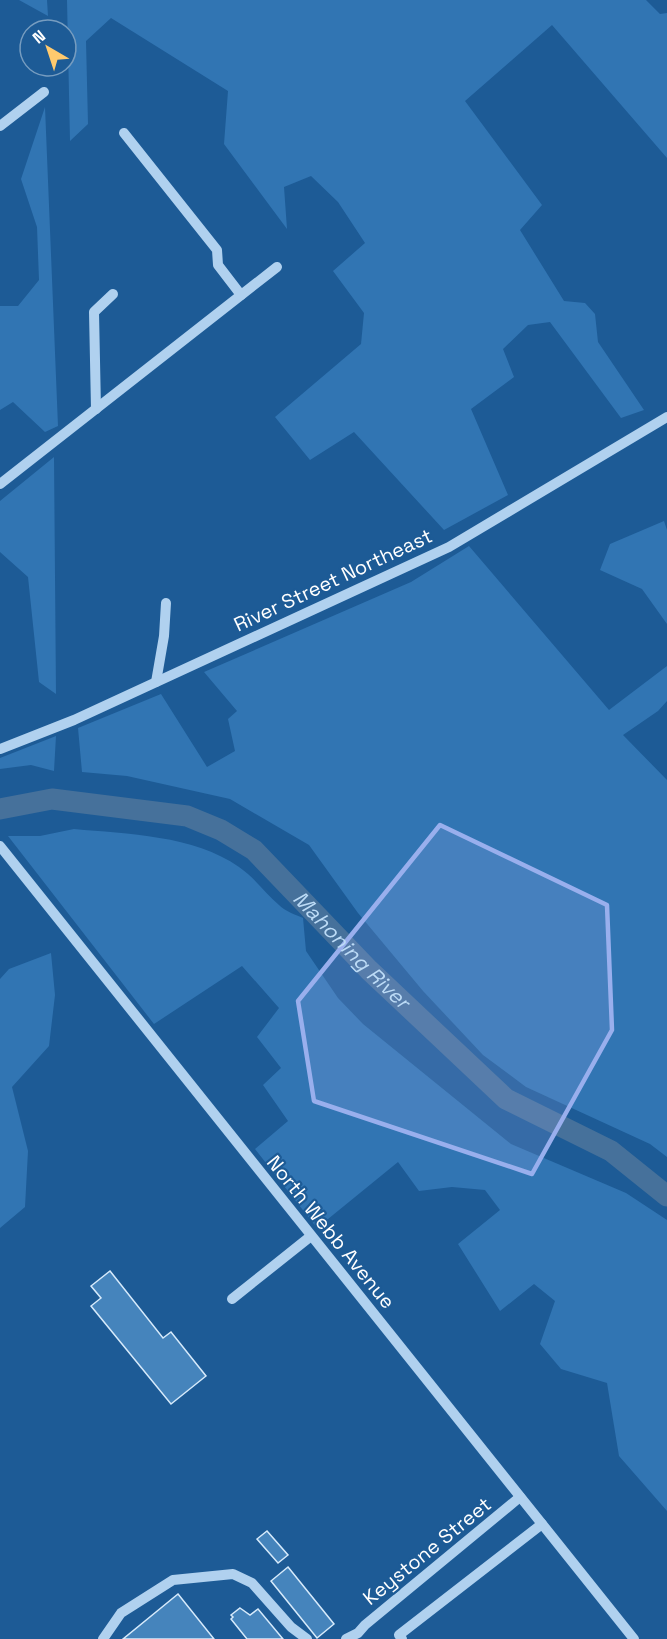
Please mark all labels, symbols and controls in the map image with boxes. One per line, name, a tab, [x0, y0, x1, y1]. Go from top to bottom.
north arrow	[18, 18, 78, 78]
text: N	[28, 25, 50, 48]
street label: River Street Northeast	[230, 523, 436, 637]
water label: Mahoning River	[287, 885, 417, 1016]
street label: North Webb Avenue	[261, 1150, 401, 1314]
street label: Keystone Street	[358, 1491, 496, 1611]

